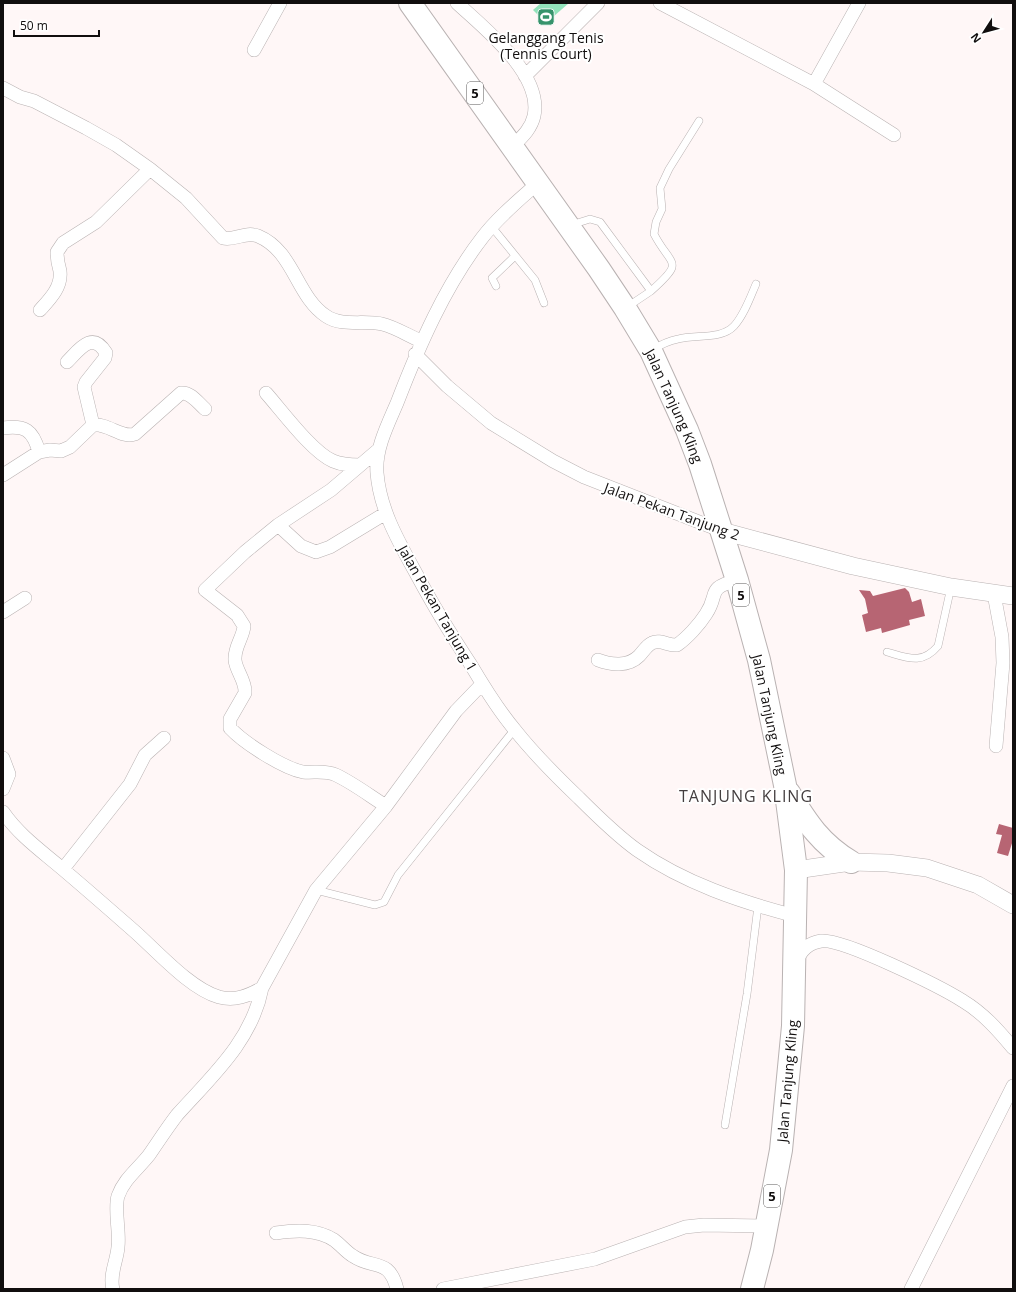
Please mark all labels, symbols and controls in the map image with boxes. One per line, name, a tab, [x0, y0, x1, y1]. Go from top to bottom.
sports icon: Gelanggang Tenis (Tennis Court)	[536, 7, 556, 27]
scale bar	[14, 12, 99, 38]
north arrow	[964, 12, 1004, 52]
text: 50 m	[20, 17, 48, 34]
place label: Gelanggang Tenis (Tennis Court)	[488, 28, 604, 63]
text: N	[967, 30, 984, 46]
road number: 5	[467, 82, 483, 104]
street label: Jalan Tanjung Kling	[641, 343, 708, 466]
street label: Jalan Pekan Tanjung 2	[600, 477, 742, 544]
street label: Jalan Pekan Tanjung 1	[393, 540, 482, 675]
road number: 5	[733, 584, 749, 606]
street label: Jalan Tanjung Kling	[748, 650, 792, 777]
district label: TANJUNG KLING	[679, 785, 813, 807]
street label: Jalan Tanjung Kling	[772, 1019, 802, 1145]
road number: 5	[764, 1185, 780, 1207]

